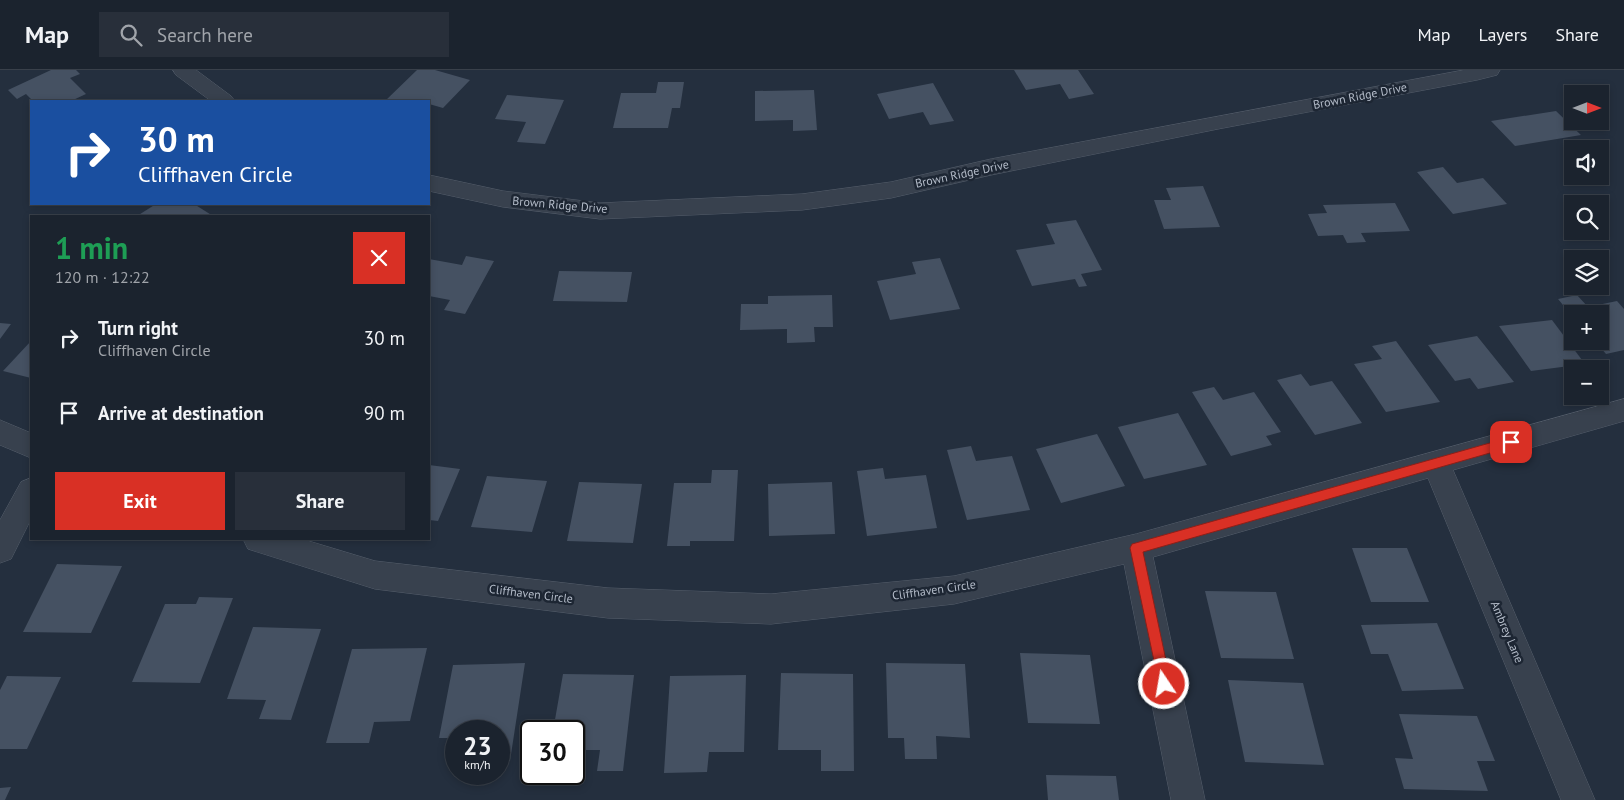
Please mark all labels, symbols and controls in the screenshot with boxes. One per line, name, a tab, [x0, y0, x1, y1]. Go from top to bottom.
search box	[99, 12, 449, 57]
text: Map	[25, 19, 69, 50]
icon: search	[117, 21, 145, 49]
text: Search here	[157, 23, 253, 47]
text: Map	[1418, 23, 1450, 46]
text: Layers	[1478, 23, 1527, 46]
text: Share	[1555, 23, 1599, 46]
street label: Brown Ridge Drive	[1312, 79, 1408, 112]
north arrow	[1564, 85, 1609, 130]
map controls	[1564, 85, 1609, 405]
text: 30 m	[138, 116, 215, 162]
icon: right	[55, 120, 120, 185]
button: sound	[1564, 140, 1609, 185]
street label: Brown Ridge Drive	[914, 156, 1010, 191]
text: Cliffhaven Circle	[138, 160, 293, 188]
street label: Brown Ridge Drive	[512, 193, 608, 216]
button: search	[1564, 195, 1609, 240]
text: 1 min	[55, 228, 128, 267]
button: close	[353, 232, 405, 284]
button: layers	[1564, 250, 1609, 295]
text: 120 m · 12:22	[55, 267, 150, 287]
button: +	[1564, 305, 1609, 350]
text: Turn right	[98, 316, 178, 340]
icon: right	[55, 324, 83, 352]
text: 30 m	[364, 326, 405, 350]
text: Cliffhaven Circle	[98, 340, 211, 360]
button: −	[1564, 360, 1609, 405]
icon: arrive	[55, 399, 83, 427]
text: Arrive at destination	[98, 401, 264, 425]
text: 90 m	[364, 401, 405, 425]
pin	[1490, 421, 1532, 463]
icon: arrive	[1497, 428, 1525, 456]
button: Exit	[55, 472, 225, 530]
button: Share	[235, 472, 405, 530]
street label: Cliffhaven Circle	[891, 576, 977, 603]
street label: Cliffhaven Circle	[488, 581, 574, 606]
street label: Ambrey Lane	[1488, 598, 1527, 665]
position arrow	[1137, 657, 1189, 709]
speed limit sign: 30	[520, 720, 585, 785]
text: 23	[463, 730, 492, 762]
text: km/h	[464, 757, 491, 772]

